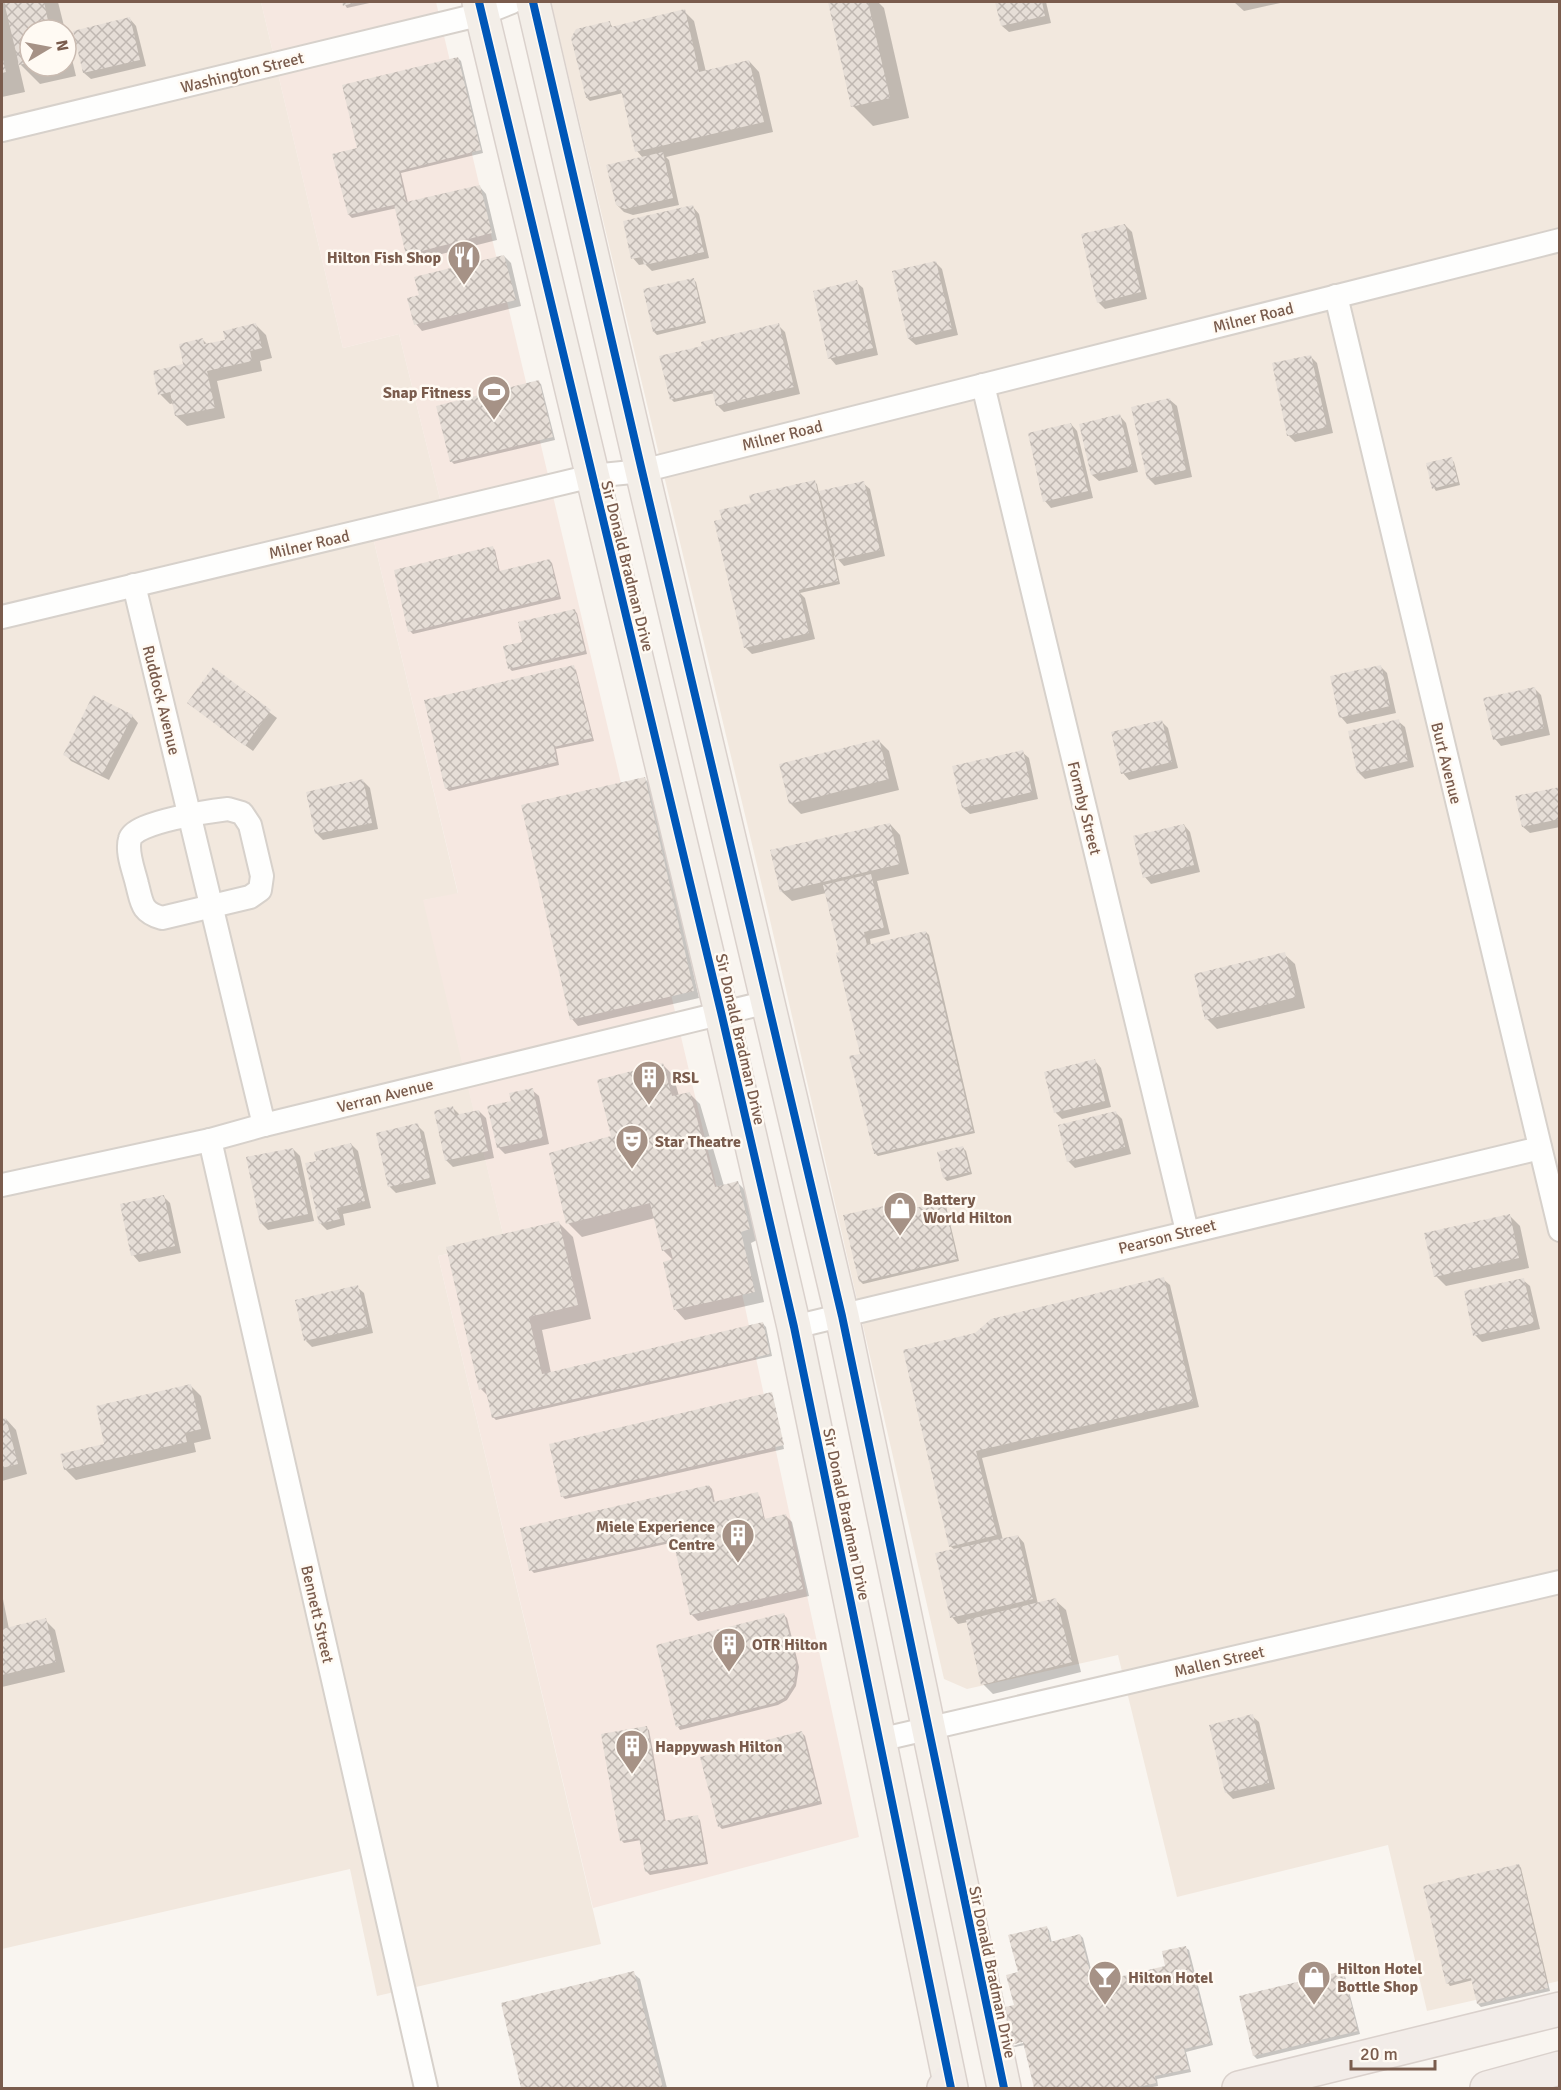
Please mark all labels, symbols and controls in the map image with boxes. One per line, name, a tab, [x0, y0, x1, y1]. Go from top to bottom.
north arrow	[18, 18, 78, 78]
text: N	[51, 38, 73, 53]
street label: Washington Street	[179, 48, 306, 98]
restaurant icon: Hilton Fish Shop	[446, 239, 482, 286]
place label: Hilton Fish Shop	[327, 248, 441, 268]
street label: Milner Road	[1211, 298, 1296, 338]
sports icon: Snap Fitness	[476, 374, 512, 421]
place label: Snap Fitness	[383, 383, 471, 403]
street label: Milner Road	[740, 416, 825, 456]
street label: Sir Donald Bradman Drive	[596, 479, 658, 654]
street label: Milner Road	[267, 526, 352, 564]
street label: Ruddock Avenue	[138, 643, 184, 757]
street label: Burt Avenue	[1426, 720, 1466, 806]
street label: Formby Street	[1063, 759, 1105, 858]
street label: Sir Donald Bradman Drive	[711, 952, 769, 1127]
building icon: RSL	[631, 1059, 667, 1106]
place label: RSL	[672, 1068, 700, 1088]
street label: Verran Avenue	[335, 1074, 435, 1118]
theatre icon: Star Theatre	[614, 1123, 650, 1170]
place label: Star Theatre	[655, 1132, 741, 1152]
shop icon: Battery World Hilton	[882, 1190, 918, 1237]
place label: Battery World Hilton	[923, 1190, 1012, 1228]
street label: Pearson Street	[1116, 1215, 1219, 1259]
street label: Sir Donald Bradman Drive	[818, 1426, 874, 1602]
place label: Miele Experience Centre	[596, 1517, 715, 1555]
building icon: Miele Experience Centre	[720, 1517, 756, 1564]
street label: Bennett Street	[296, 1563, 338, 1665]
building icon: OTR Hilton	[711, 1626, 747, 1673]
place label: OTR Hilton	[752, 1635, 828, 1655]
street label: Mallen Street	[1172, 1642, 1267, 1682]
building icon: Happywash Hilton	[614, 1728, 650, 1775]
place label: Happywash Hilton	[655, 1737, 783, 1757]
street label: Sir Donald Bradman Drive	[964, 1884, 1020, 2060]
bar icon: Hilton Hotel	[1087, 1959, 1123, 2006]
shop icon: Hilton Hotel Bottle Shop	[1296, 1959, 1332, 2006]
place label: Hilton Hotel Bottle Shop	[1337, 1959, 1422, 1997]
place label: Hilton Hotel	[1128, 1968, 1213, 1988]
scale bar	[1351, 2033, 1435, 2071]
text: 20 m	[1360, 2043, 1398, 2065]

